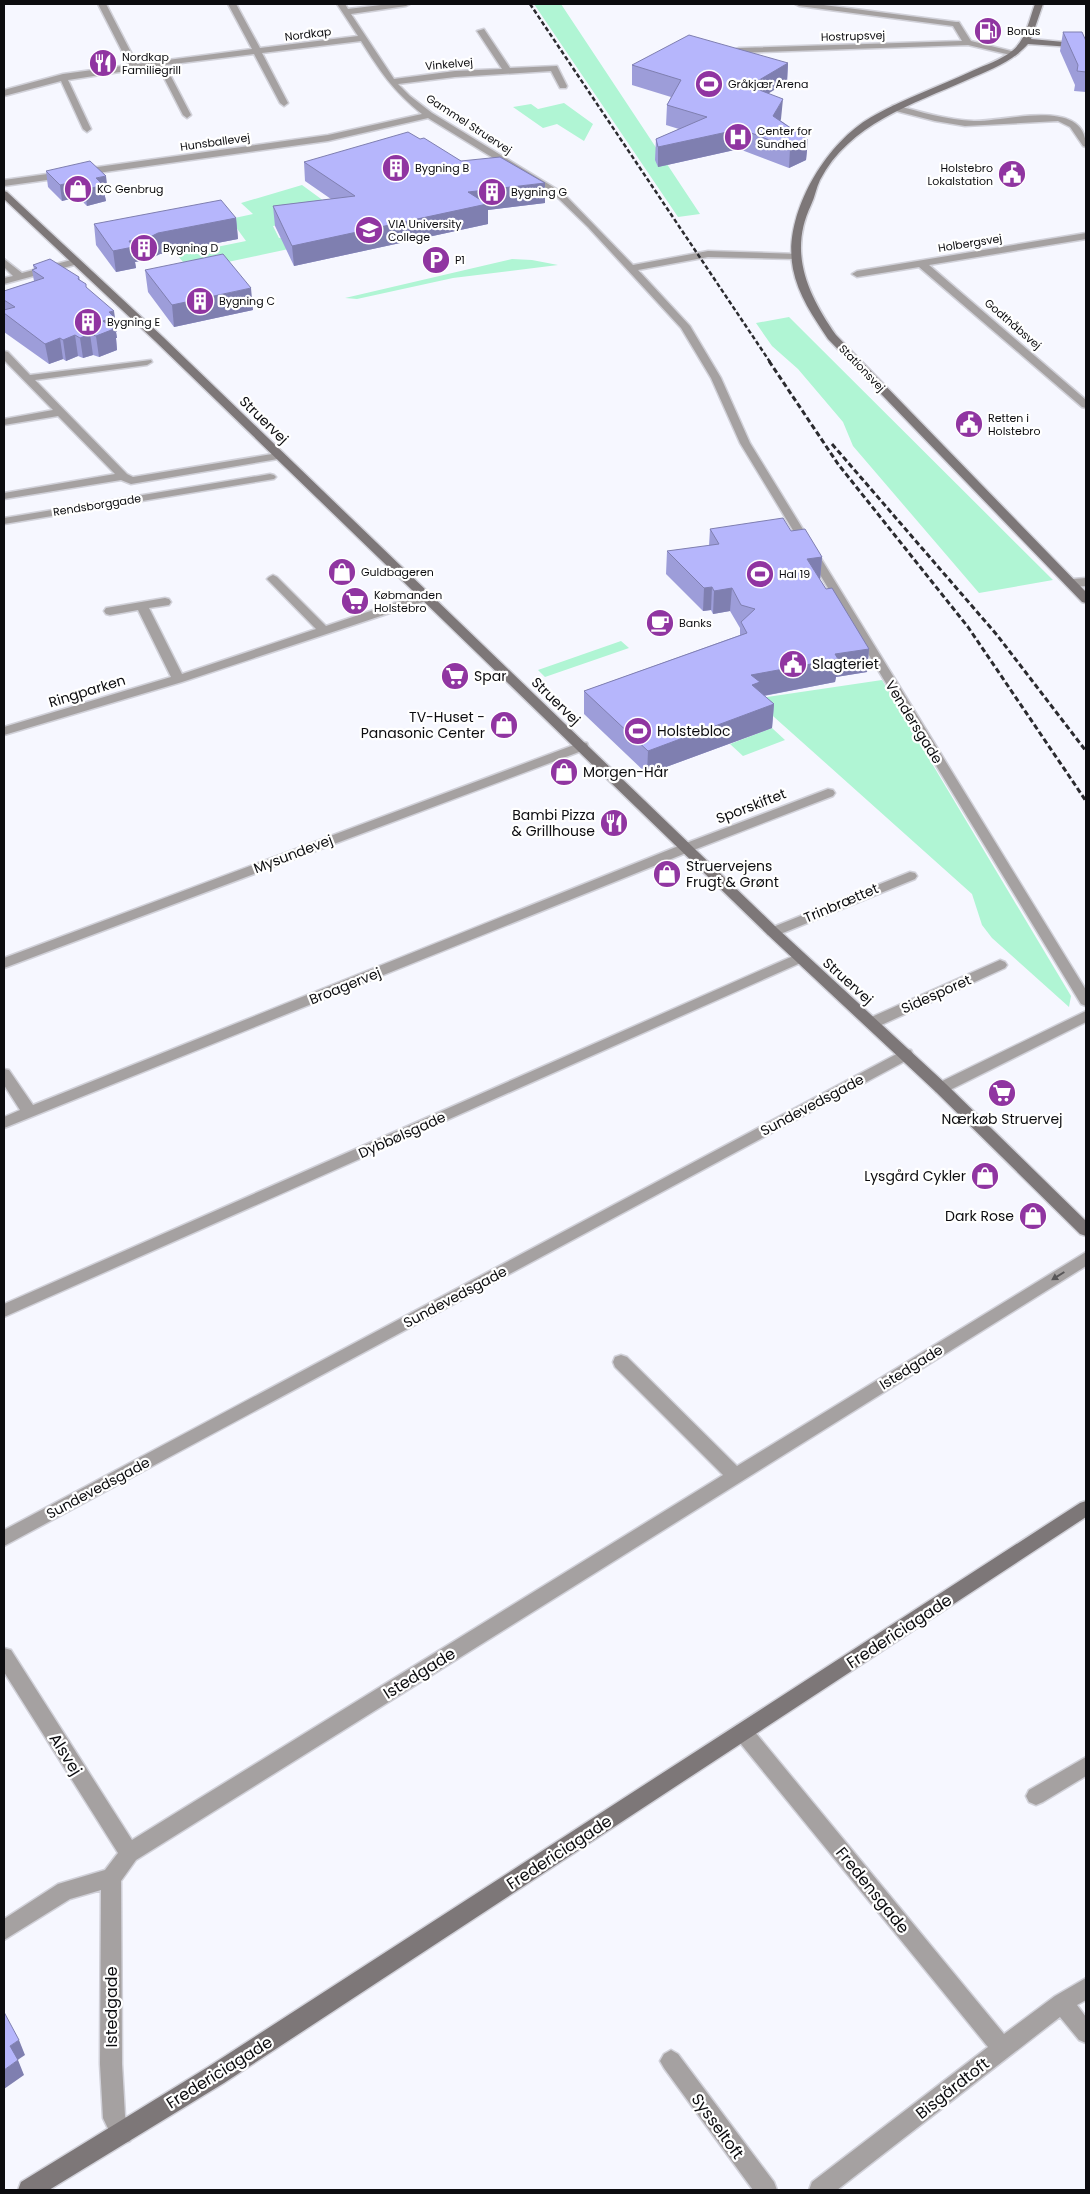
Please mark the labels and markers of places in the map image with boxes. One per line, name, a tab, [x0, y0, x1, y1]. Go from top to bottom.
fuel station icon: Bonus	[973, 16, 1003, 46]
place label: Bonus	[1007, 23, 1041, 39]
restaurant icon: Nordkap Familiegrill	[88, 48, 118, 78]
place label: Nordkap Familiegrill	[122, 49, 181, 78]
sports icon: Gråkjær Arena	[694, 69, 724, 99]
place label: Gråkjær Arena	[728, 76, 808, 92]
hospital icon: Center for Sundhed	[723, 122, 753, 152]
place label: Center for Sundhed	[757, 123, 812, 152]
building icon: Bygning B	[381, 153, 411, 183]
public building icon: Holstebro Lokalstation	[997, 159, 1027, 189]
place label: Bygning B	[415, 160, 470, 176]
place label: Holstebro Lokalstation	[927, 160, 993, 189]
shop icon: KC Genbrug	[63, 174, 93, 204]
building icon: Bygning G	[477, 177, 507, 207]
place label: KC Genbrug	[97, 181, 163, 197]
place label: Bygning G	[511, 184, 568, 200]
school or university icon: VIA University College	[354, 215, 384, 245]
place label: VIA University College	[388, 216, 462, 245]
building icon: Bygning D	[129, 233, 159, 263]
place label: Bygning D	[163, 240, 219, 256]
parking icon: P1	[421, 245, 451, 275]
place label: P1	[455, 252, 465, 268]
building icon: Bygning C	[185, 286, 215, 316]
place label: Bygning C	[219, 293, 275, 309]
building icon: Bygning E	[73, 307, 103, 337]
place label: Bygning E	[107, 314, 160, 330]
public building icon: Retten i Holstebro	[954, 409, 984, 439]
place label: Retten i Holstebro	[988, 410, 1041, 439]
shop icon: Guldbageren	[327, 557, 357, 587]
sports icon: Hal 19	[745, 559, 775, 589]
place label: Guldbageren	[361, 564, 434, 580]
place label: Hal 19	[779, 566, 810, 582]
supermarket icon: Købmanden Holstebro	[340, 586, 370, 616]
place label: Købmanden Holstebro	[374, 587, 442, 616]
cafe icon: Banks	[645, 608, 675, 638]
place label: Banks	[679, 615, 712, 631]
public building icon: Slagteriet	[778, 649, 808, 679]
place label: Slagteriet	[812, 654, 879, 674]
supermarket icon: Spar	[440, 661, 470, 691]
place label: Spar	[474, 666, 506, 686]
place label: TV-Huset - Panasonic Center	[361, 707, 485, 743]
shop icon: TV-Huset - Panasonic Center	[489, 710, 519, 740]
sports icon: Holstebloc	[623, 716, 653, 746]
place label: Holstebloc	[657, 721, 731, 741]
shop icon: Morgen-Hår	[549, 757, 579, 787]
place label: Morgen-Hår	[583, 762, 668, 782]
place label: Bambi Pizza & Grillhouse	[512, 805, 595, 841]
restaurant icon: Bambi Pizza & Grillhouse	[599, 808, 629, 838]
place label: Struervejens Frugt & Grønt	[686, 856, 779, 892]
shop icon: Struervejens Frugt & Grønt	[652, 859, 682, 889]
supermarket icon: Nærkøb Struervej	[987, 1078, 1017, 1108]
place label: Nærkøb Struervej	[941, 1109, 1063, 1129]
shop icon: Lysgård Cykler	[970, 1161, 1000, 1191]
place label: Lysgård Cykler	[864, 1166, 966, 1186]
shop icon: Dark Rose	[1018, 1201, 1048, 1231]
place label: Dark Rose	[945, 1206, 1014, 1226]

